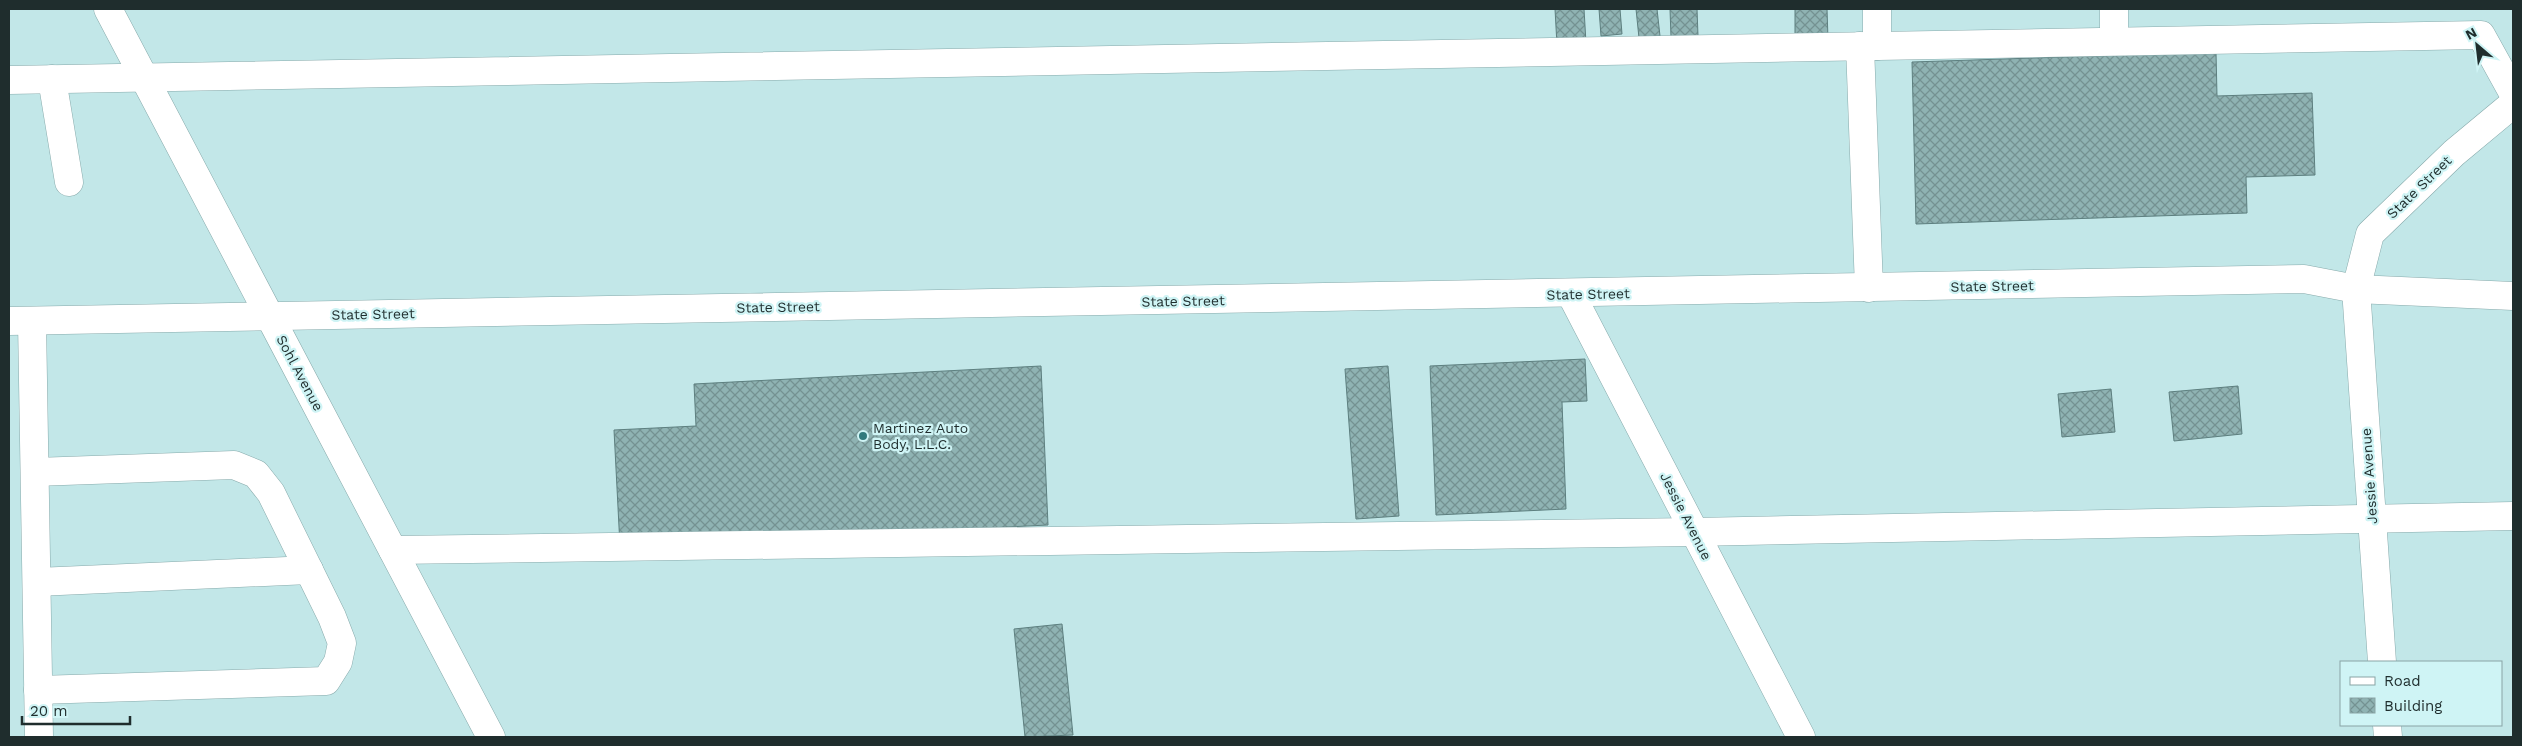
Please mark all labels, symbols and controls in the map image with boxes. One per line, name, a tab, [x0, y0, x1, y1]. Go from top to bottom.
north arrow	[2452, 20, 2502, 70]
text: N	[2463, 24, 2479, 43]
street label: State Street	[2383, 152, 2455, 222]
street label: State Street	[1950, 277, 2034, 295]
street label: State Street	[1546, 285, 1630, 303]
street label: State Street	[1141, 292, 1225, 310]
street label: State Street	[736, 298, 820, 316]
street label: State Street	[331, 305, 415, 323]
street label: Sohl Avenue	[273, 332, 327, 414]
place label: Martinez Auto Body, L.L.C.	[873, 420, 968, 452]
street label: Jessie Avenue	[2358, 427, 2380, 525]
marker: Martinez Auto Body, L.L.C.	[857, 430, 869, 442]
street label: Jessie Avenue	[1657, 470, 1715, 562]
legend	[2340, 661, 2502, 726]
text: Road	[2384, 672, 2421, 690]
scale bar	[22, 694, 130, 726]
text: Building	[2384, 697, 2442, 715]
text: 20 m	[30, 702, 68, 720]

